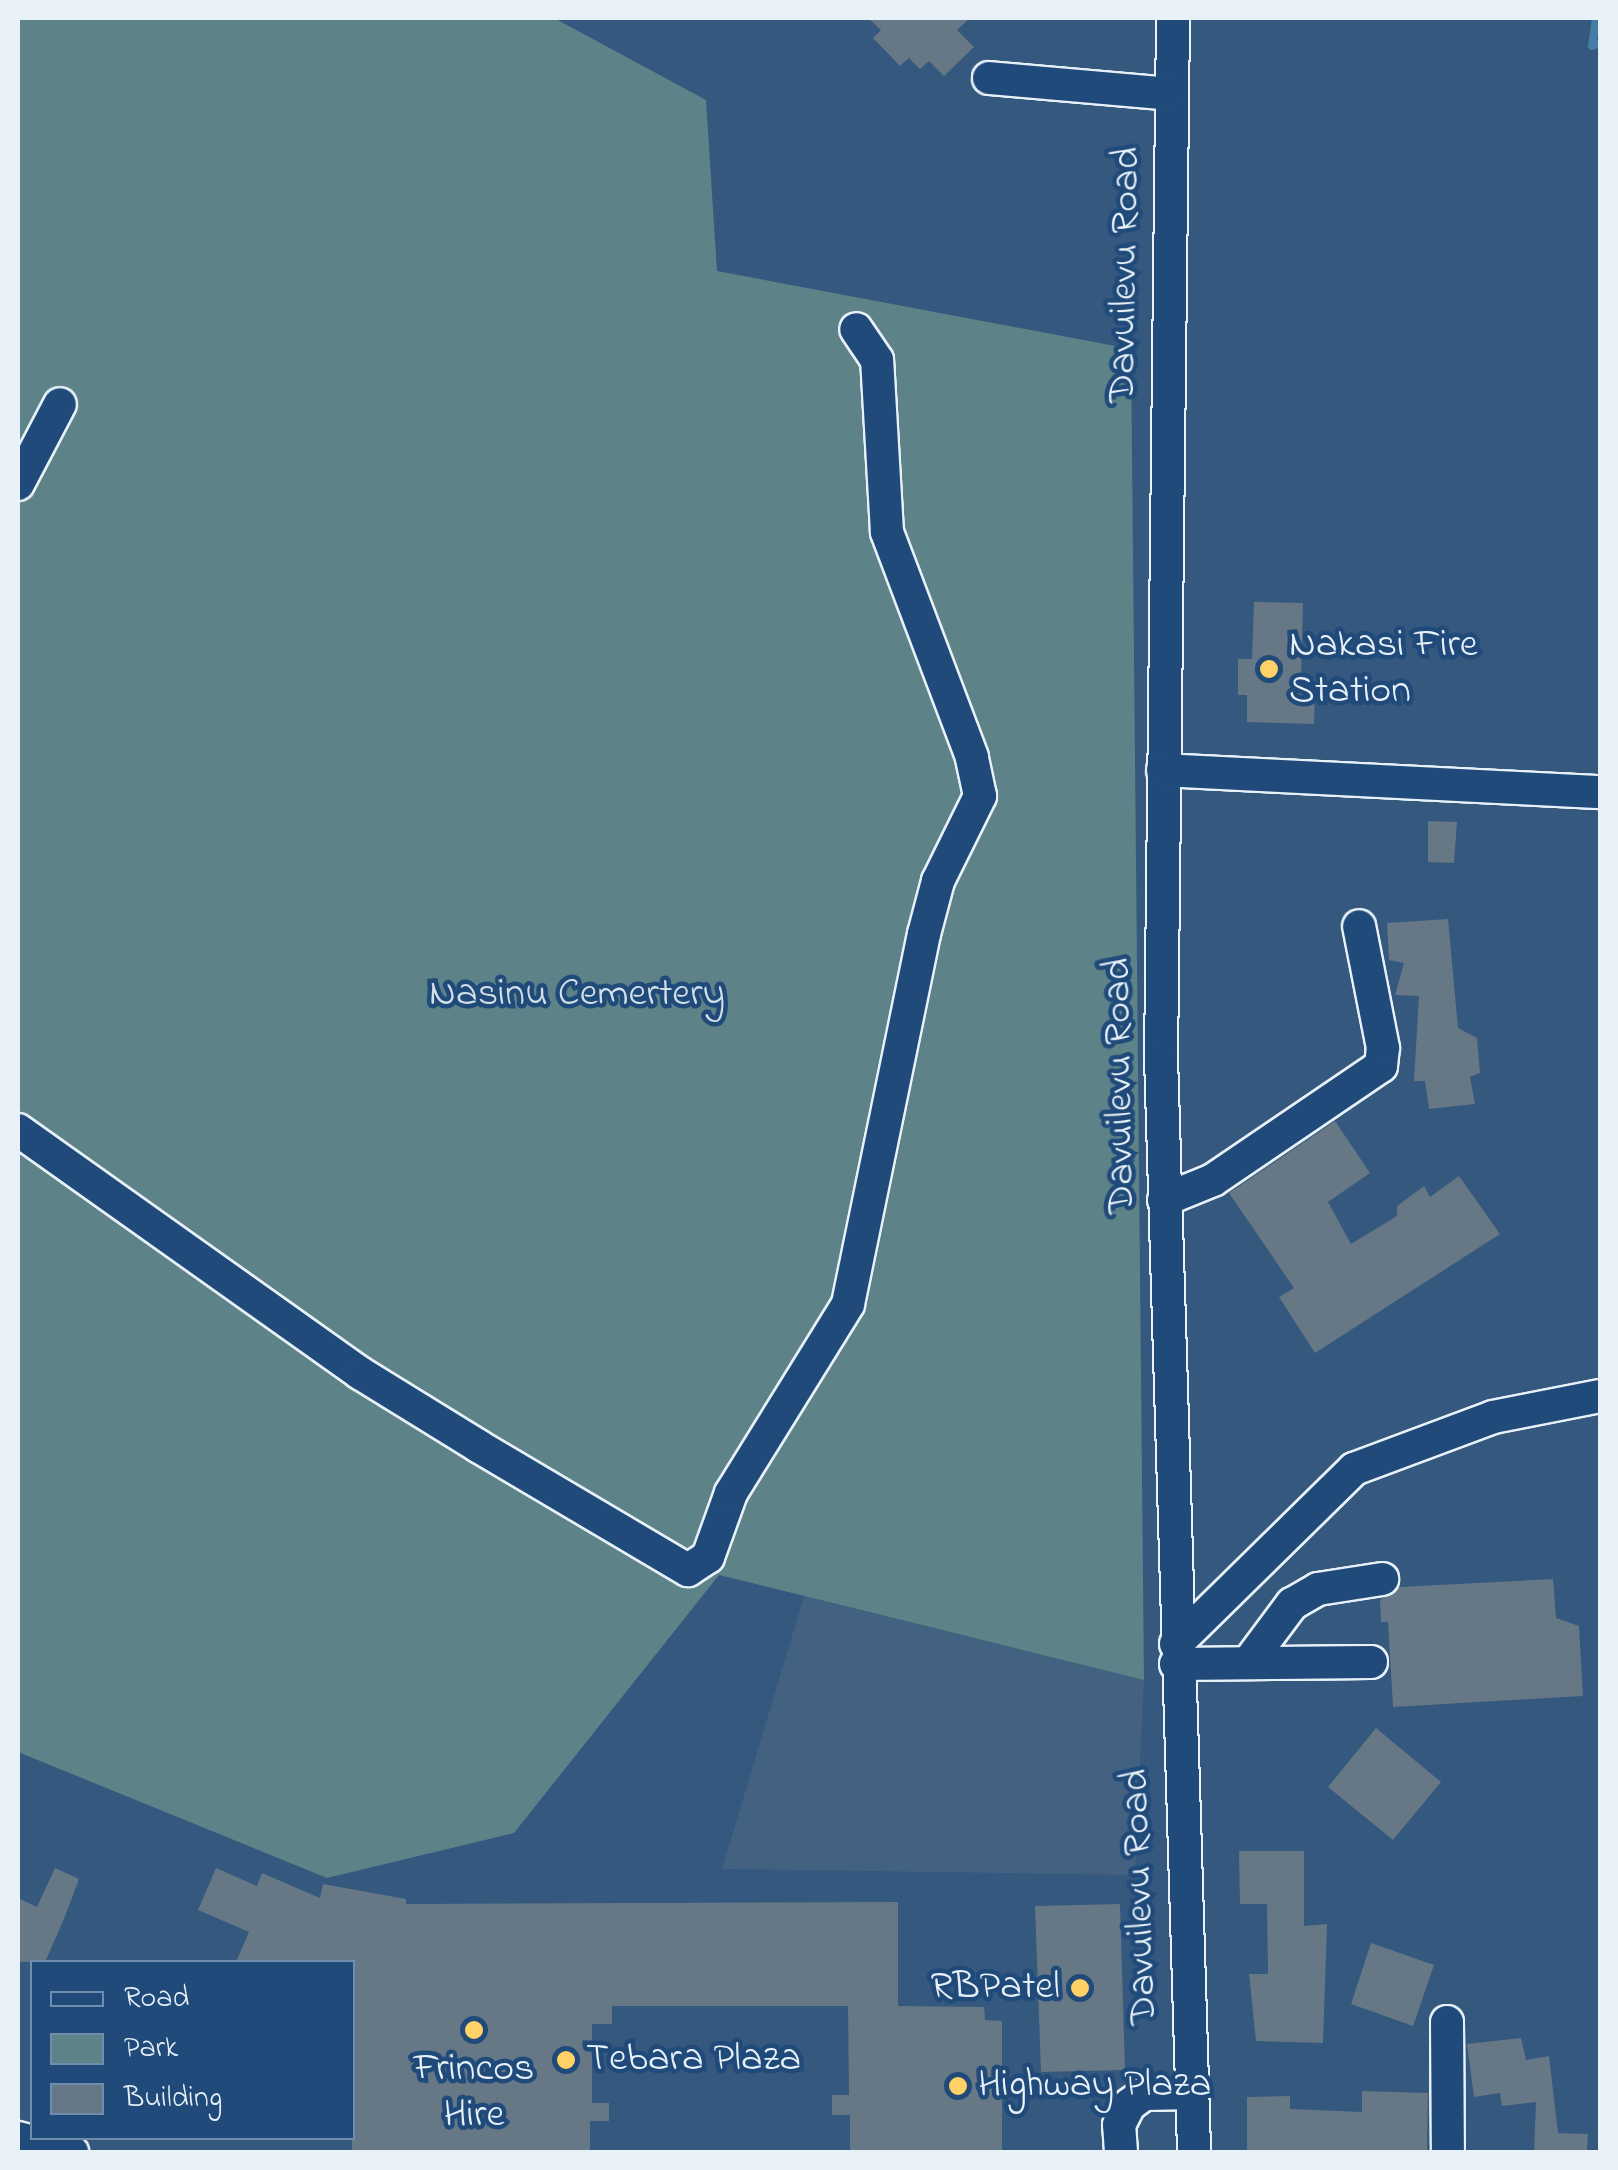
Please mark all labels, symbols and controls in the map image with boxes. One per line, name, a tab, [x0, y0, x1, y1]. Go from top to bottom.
street label: Davuilevu Road	[1100, 147, 1152, 403]
place label: Nakasi Fire Station	[1289, 622, 1478, 716]
marker: Nakasi Fire Station	[1258, 658, 1280, 680]
street label: Davuilevu Road	[1095, 958, 1147, 1214]
park label: Nasinu Cemertery	[429, 971, 725, 1019]
street label: Davuilevu Road	[1113, 1768, 1169, 2026]
legend	[30, 1960, 355, 2140]
place label: RBPatel	[931, 1964, 1060, 2012]
text: Road	[124, 1977, 189, 2021]
marker: RBPatel	[1069, 1977, 1091, 1999]
marker: Frincos Hire	[463, 2019, 485, 2041]
text: Park	[124, 2027, 178, 2071]
place label: Tebara Plaza	[586, 2036, 801, 2084]
place label: Frincos Hire	[414, 2046, 534, 2140]
marker: Tebara Plaza	[555, 2049, 577, 2071]
place label: Highway Plaza	[978, 2062, 1211, 2110]
marker: Highway Plaza	[947, 2075, 969, 2097]
text: Building	[124, 2077, 222, 2121]

